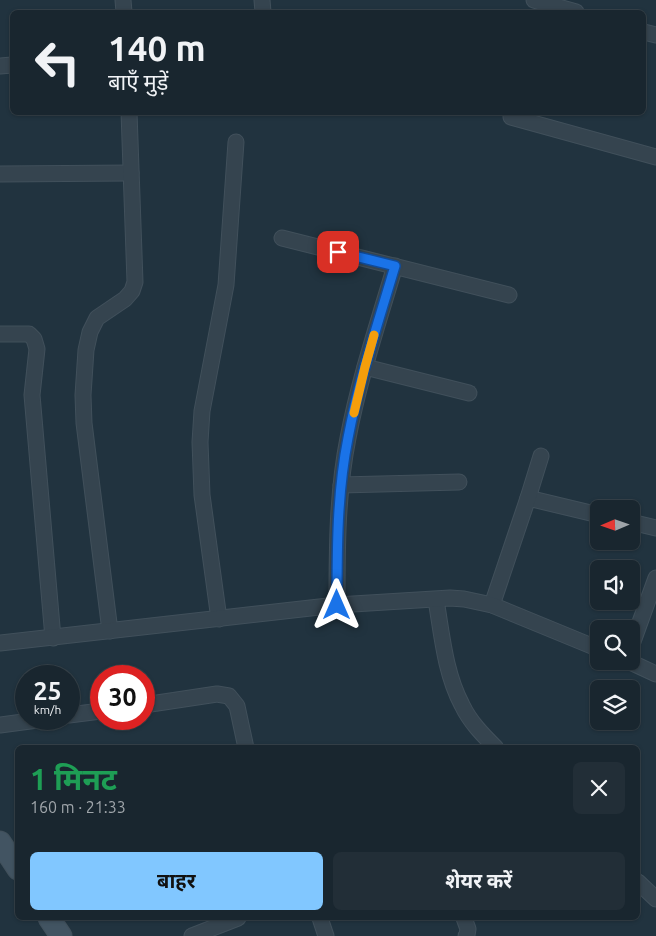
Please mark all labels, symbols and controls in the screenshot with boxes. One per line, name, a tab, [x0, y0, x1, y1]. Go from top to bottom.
text: 140 m	[108, 28, 206, 68]
icon: left	[25, 30, 90, 95]
text: बाएँ मुड़ें	[108, 69, 168, 94]
pin	[317, 231, 359, 273]
icon: arrive	[324, 238, 352, 266]
north arrow	[590, 500, 640, 550]
map controls	[590, 500, 640, 730]
button: sound	[590, 560, 640, 610]
position arrow	[310, 578, 362, 630]
button: search	[590, 620, 640, 670]
speed limit sign: 30	[90, 665, 155, 730]
text: 25	[33, 677, 62, 705]
button: layers	[590, 680, 640, 730]
text: km/h	[34, 703, 61, 716]
text: 1 मिनट	[30, 762, 117, 796]
button: close	[573, 762, 625, 814]
text: 160 m · 21:33	[30, 798, 126, 816]
button: बाहर	[30, 852, 323, 910]
button: शेयर करें	[333, 852, 625, 910]

